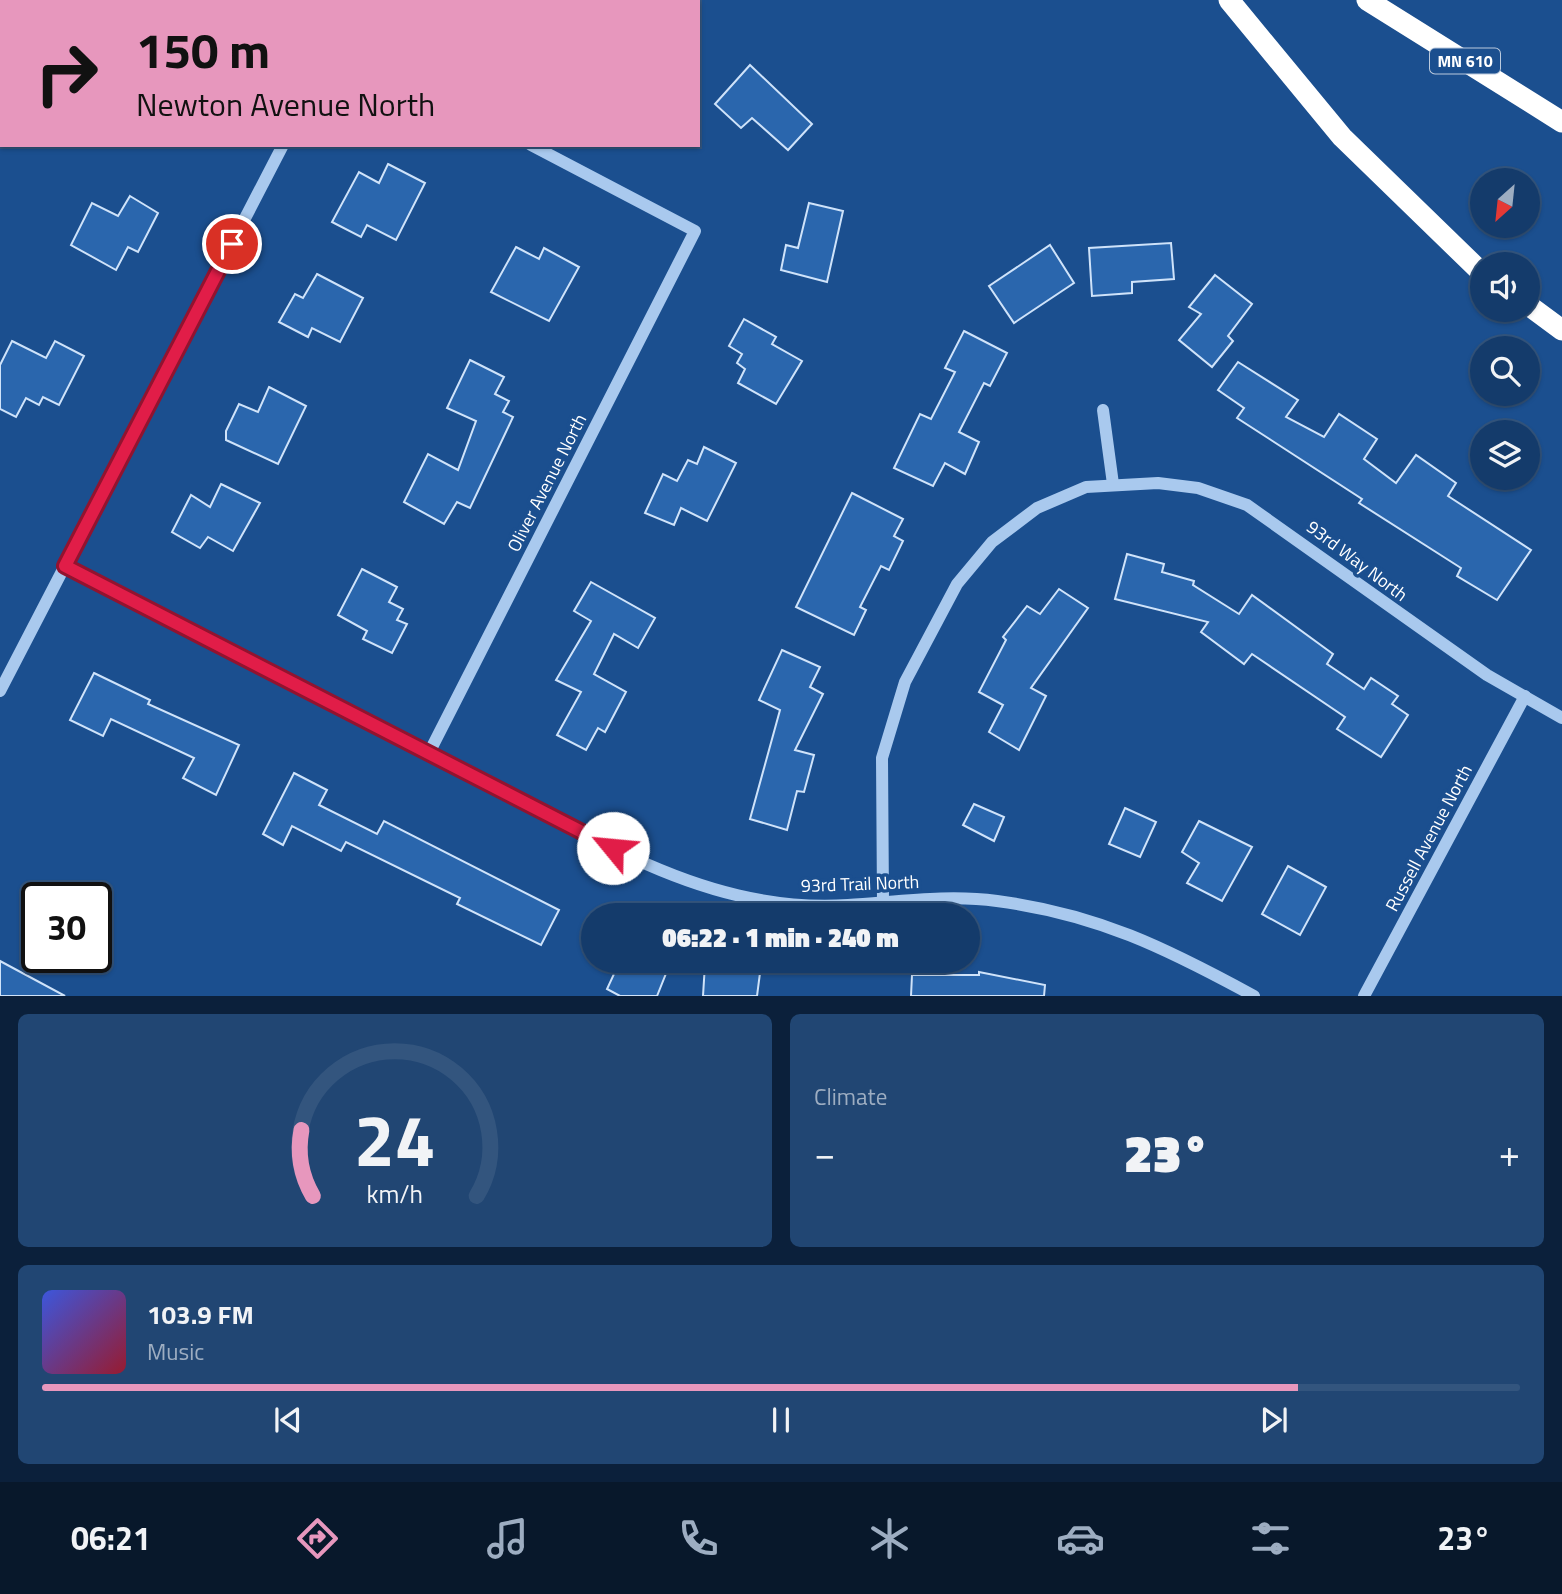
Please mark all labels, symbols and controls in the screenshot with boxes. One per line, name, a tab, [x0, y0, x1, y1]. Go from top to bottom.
text: 150 m	[136, 12, 270, 87]
icon: right	[21, 28, 112, 119]
road number: MN 610	[1430, 48, 1500, 74]
text: Newton Avenue North	[136, 80, 435, 128]
north arrow	[1470, 168, 1540, 238]
map controls	[1470, 168, 1540, 490]
pin	[202, 214, 262, 274]
icon: arrive	[213, 225, 251, 263]
button: sound	[1470, 252, 1540, 322]
button: search	[1470, 336, 1540, 406]
street label: Oliver Avenue North	[500, 409, 593, 557]
button: layers	[1470, 420, 1540, 490]
street label: 93rd Way North	[1301, 513, 1414, 608]
street label: Russell Avenue North	[1378, 760, 1479, 916]
position arrow	[576, 811, 650, 885]
street label: 93rd Trail North	[800, 868, 920, 899]
speed limit sign: 30	[21, 882, 112, 973]
text: 06:22 · 1 min · 240 m	[662, 918, 899, 957]
text: Climate	[814, 1079, 887, 1114]
text: 24	[354, 1085, 436, 1195]
text: 23°	[1124, 1113, 1210, 1192]
text: −	[814, 1124, 835, 1182]
text: +	[1499, 1124, 1520, 1182]
text: km/h	[367, 1175, 423, 1213]
text: 103.9 FM	[147, 1295, 254, 1334]
text: Music	[147, 1334, 204, 1369]
icon: previous	[269, 1401, 307, 1439]
icon: pause	[762, 1401, 800, 1439]
icon: next	[1255, 1401, 1293, 1439]
text: 06:21	[71, 1514, 151, 1562]
icon: directions	[293, 1514, 342, 1563]
icon: music	[483, 1514, 532, 1563]
icon: phone	[674, 1514, 723, 1563]
icon: climate	[865, 1514, 914, 1563]
icon: car	[1056, 1514, 1105, 1563]
icon: filters	[1246, 1514, 1295, 1563]
text: 23°	[1437, 1514, 1491, 1562]

